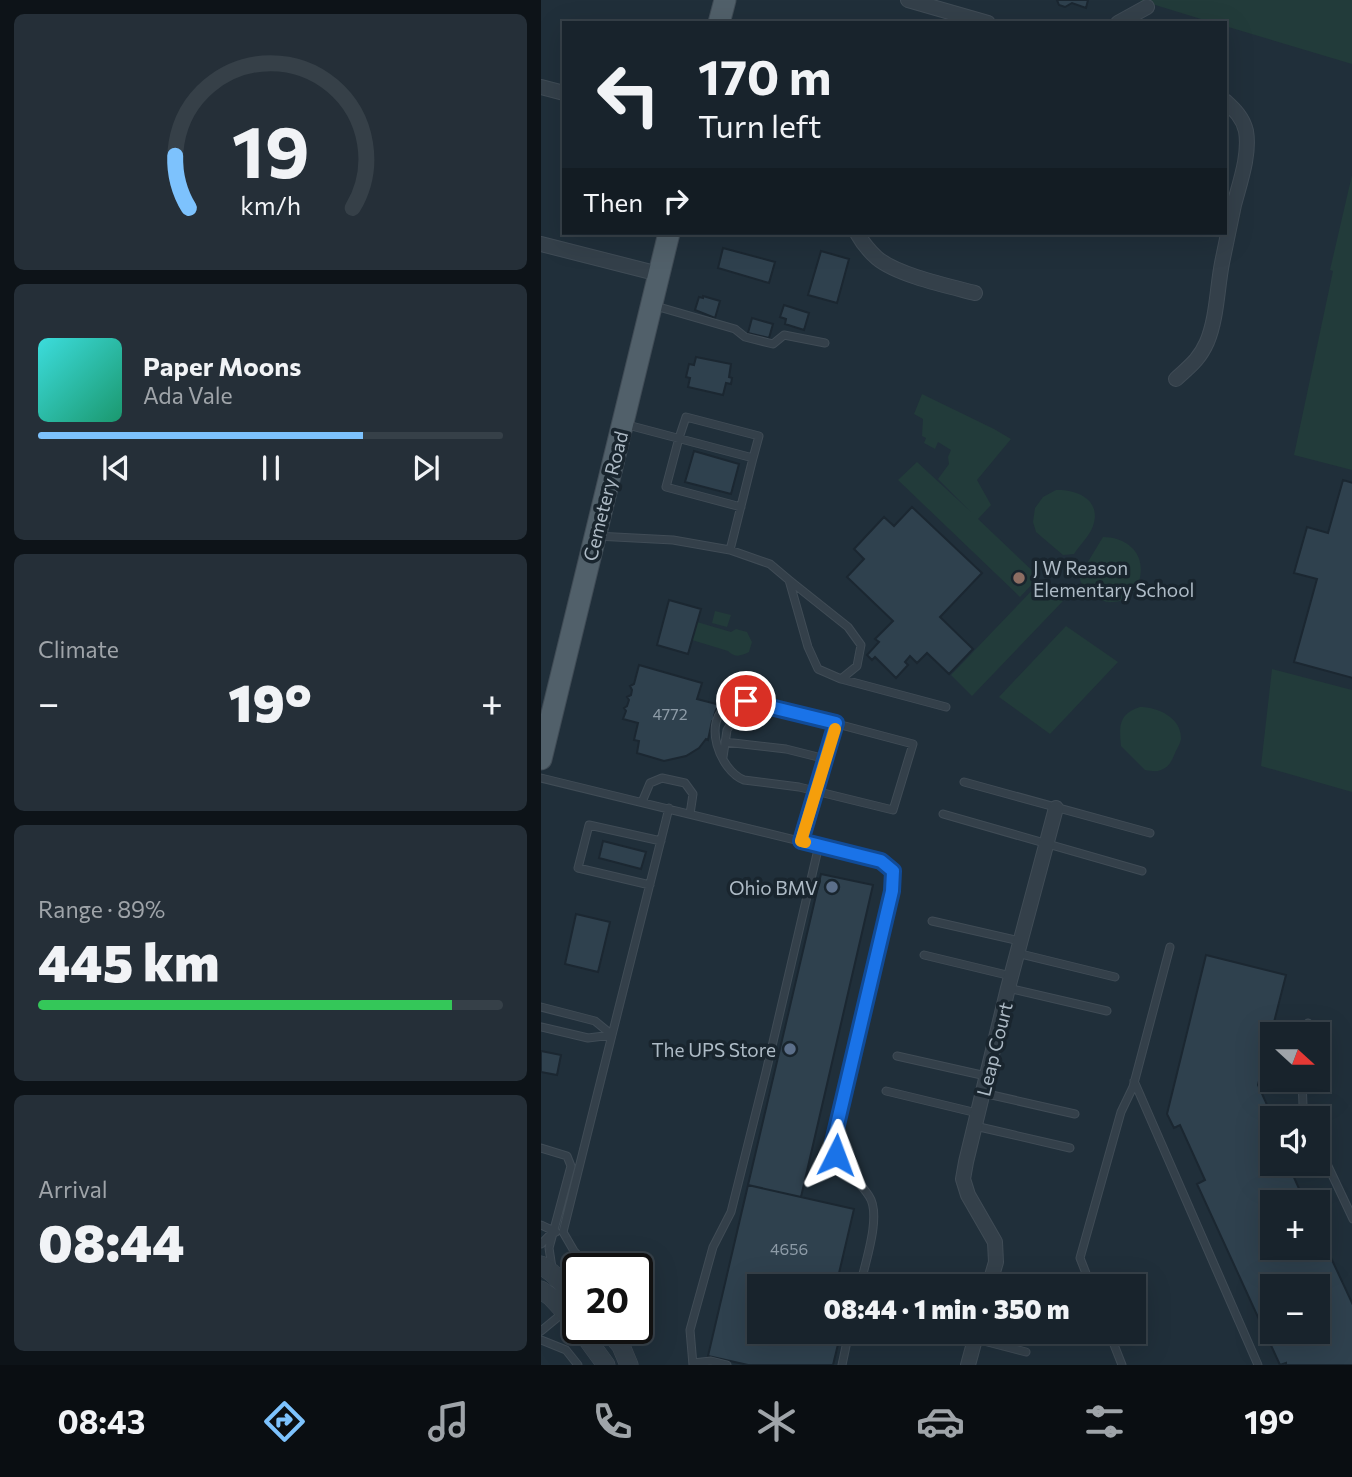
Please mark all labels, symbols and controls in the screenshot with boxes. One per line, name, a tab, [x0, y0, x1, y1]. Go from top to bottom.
text: 170 m	[698, 45, 831, 105]
icon: left	[583, 49, 674, 140]
text: 19	[232, 104, 309, 193]
text: Turn left	[698, 105, 822, 145]
icon: right	[657, 182, 695, 220]
text: Then	[583, 186, 643, 217]
text: km/h	[240, 190, 301, 220]
text: Paper Moons	[143, 350, 301, 381]
text: Ada Vale	[143, 381, 233, 409]
street label: Cemetery Road	[578, 429, 632, 563]
icon: previous	[97, 449, 135, 487]
icon: pause	[252, 449, 290, 487]
icon: next	[407, 449, 445, 487]
place label: J W Reason Elementary School	[1033, 556, 1194, 601]
marker: J W Reason Elementary School	[1011, 570, 1027, 586]
text: Climate	[38, 635, 119, 663]
text: 19°	[228, 669, 312, 733]
pin	[716, 671, 776, 731]
text: −	[38, 678, 60, 725]
text: +	[481, 678, 503, 725]
icon: arrive	[727, 682, 765, 720]
house number: 4772	[652, 704, 688, 723]
place label: Ohio BMV	[729, 876, 818, 899]
marker: Ohio BMV	[824, 879, 840, 895]
text: Range · 89%	[38, 895, 165, 923]
text: 445 km	[38, 929, 219, 993]
street label: Leap Court	[971, 999, 1017, 1098]
north arrow	[1260, 1022, 1330, 1092]
map controls	[1260, 1022, 1330, 1344]
place label: The UPS Store	[651, 1038, 776, 1061]
marker: The UPS Store	[782, 1041, 798, 1057]
button: sound	[1260, 1106, 1330, 1176]
position arrow	[799, 1118, 873, 1192]
text: Arrival	[38, 1175, 108, 1203]
button: +	[1260, 1190, 1330, 1260]
text: 08:44	[38, 1209, 185, 1273]
house number: 4656	[770, 1239, 808, 1258]
speed limit sign: 20	[562, 1253, 653, 1344]
button: −	[1260, 1274, 1330, 1344]
text: 08:44 · 1 min · 350 m	[824, 1293, 1069, 1324]
icon: directions	[260, 1397, 309, 1446]
icon: music	[424, 1397, 473, 1446]
icon: phone	[588, 1397, 637, 1446]
icon: climate	[752, 1397, 801, 1446]
icon: car	[916, 1397, 965, 1446]
icon: filters	[1080, 1397, 1129, 1446]
text: 08:43	[57, 1401, 145, 1441]
text: 19°	[1244, 1401, 1294, 1441]

